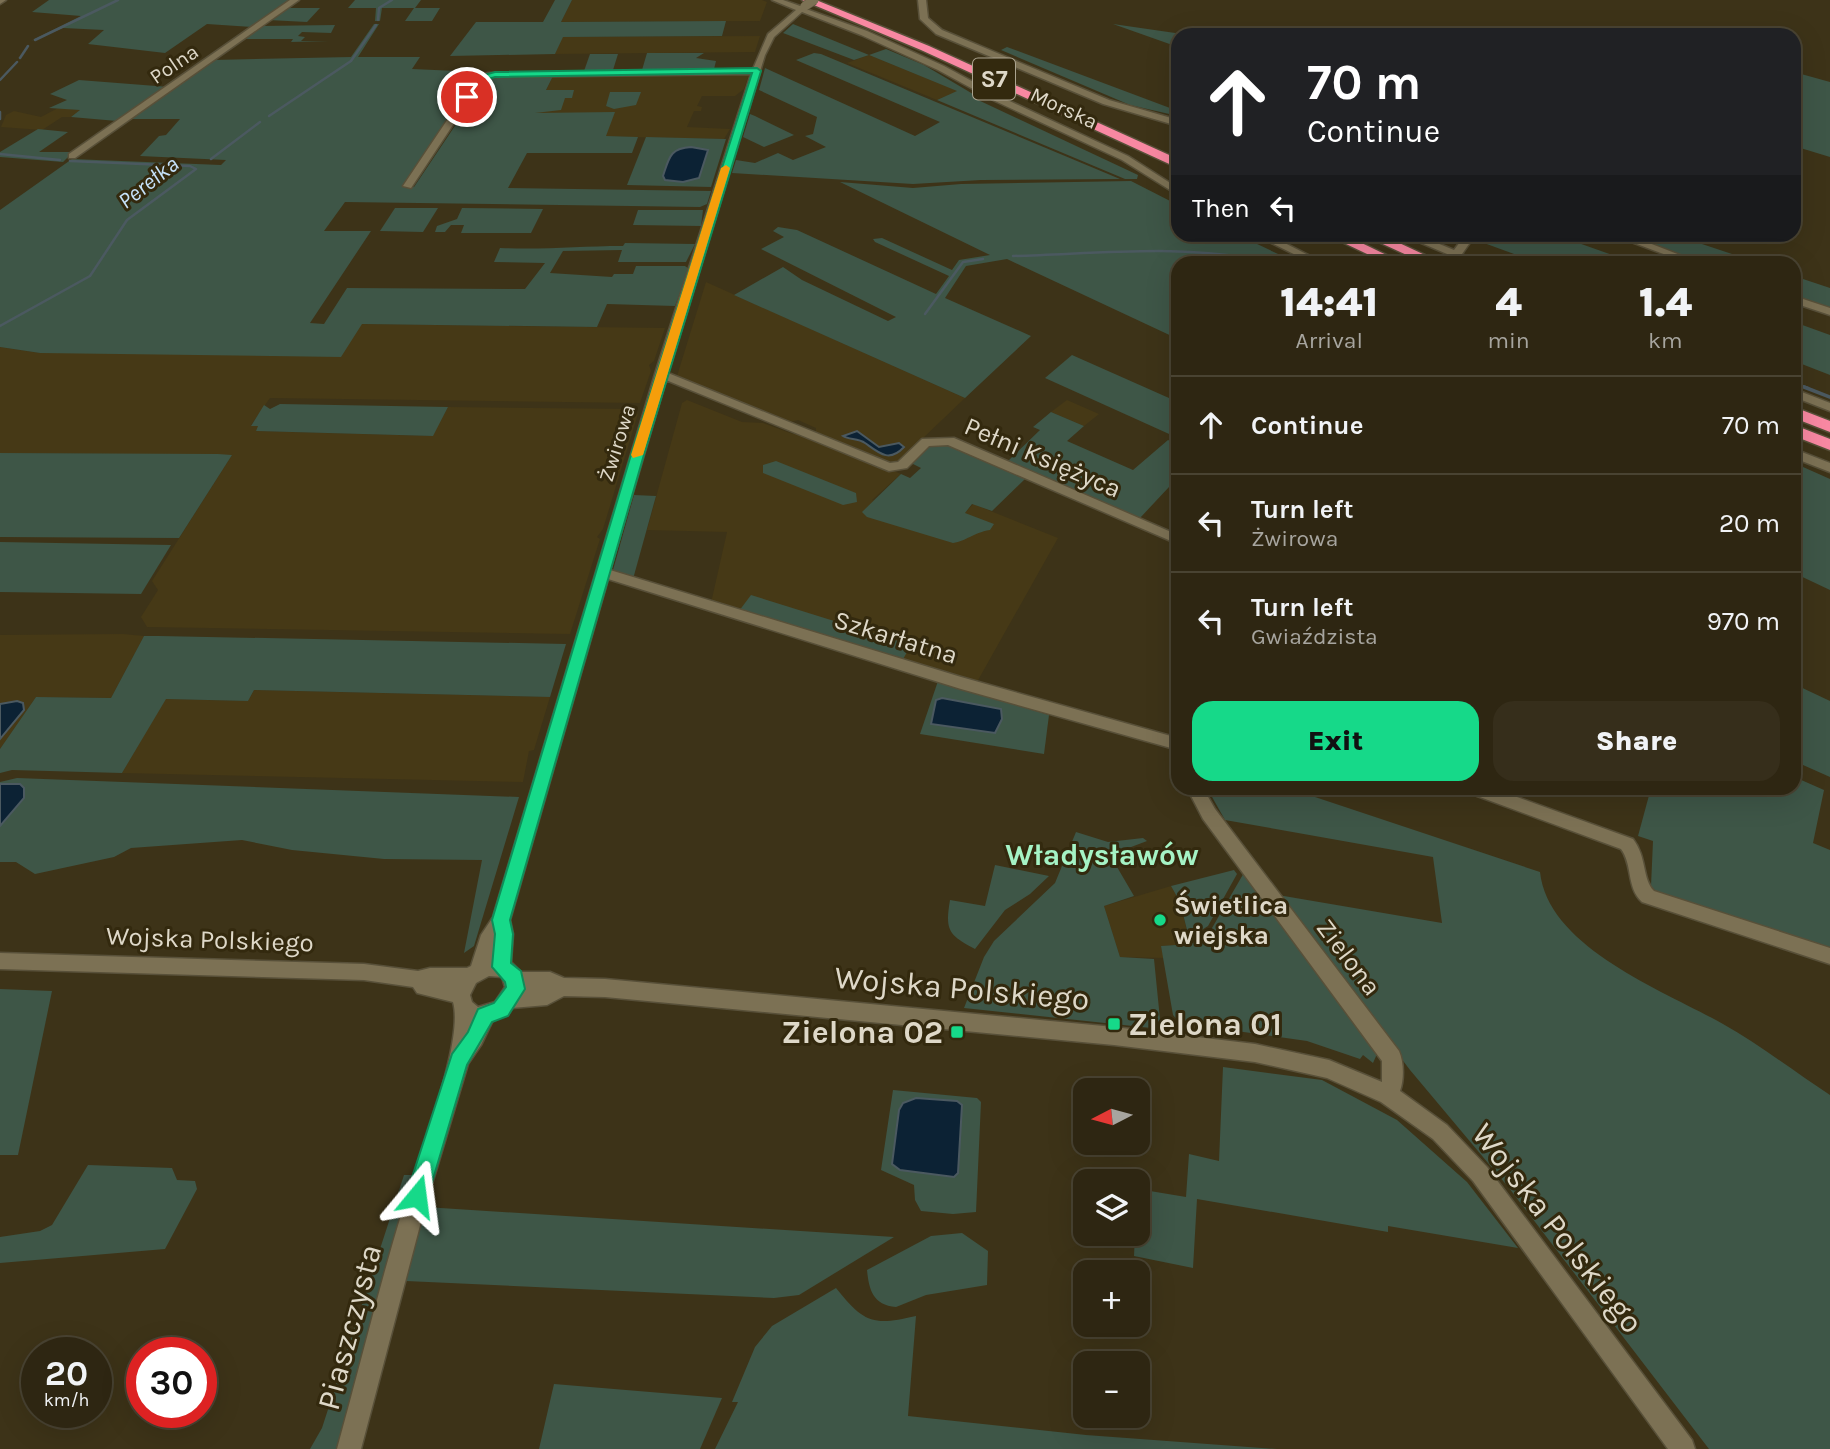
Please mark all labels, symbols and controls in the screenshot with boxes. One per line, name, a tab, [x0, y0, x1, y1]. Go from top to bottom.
street label: Polna	[145, 39, 203, 89]
text: 70 m	[1307, 54, 1421, 111]
icon: ahead	[1192, 56, 1283, 147]
road number: S7	[973, 58, 1015, 100]
pin	[437, 67, 497, 127]
icon: arrive	[448, 78, 486, 116]
street label: Morska	[1027, 82, 1101, 134]
text: Continue	[1307, 113, 1440, 150]
water label: Perełka	[113, 150, 184, 215]
icon: left	[1264, 189, 1302, 227]
text: Then	[1192, 193, 1250, 224]
text: 14:41	[1280, 277, 1378, 327]
text: 4	[1495, 277, 1522, 327]
text: 1.4	[1639, 277, 1692, 327]
text: Arrival	[1296, 327, 1363, 354]
text: min	[1487, 327, 1530, 354]
text: km	[1648, 327, 1683, 354]
street label: Żwirowa	[594, 401, 640, 485]
icon: ahead	[1192, 406, 1230, 444]
street label: Pełni Księżyca	[960, 410, 1126, 504]
text: Continue	[1251, 410, 1363, 441]
text: 70 m	[1722, 410, 1780, 441]
text: Turn left	[1251, 494, 1353, 525]
icon: left	[1192, 504, 1230, 542]
text: 20 m	[1719, 508, 1780, 539]
text: Żwirowa	[1251, 525, 1338, 552]
text: Turn left	[1251, 592, 1353, 623]
icon: left	[1192, 602, 1230, 640]
street label: Szkarłatna	[830, 604, 961, 671]
text: 970 m	[1707, 606, 1780, 637]
text: Gwiaździsta	[1251, 623, 1378, 650]
button: Exit	[1192, 701, 1479, 781]
button: Share	[1493, 701, 1780, 781]
district label: Władysławów	[1005, 837, 1199, 873]
place label: Świetlica wiejska	[1174, 889, 1288, 951]
marker: Świetlica wiejska	[1152, 912, 1168, 928]
street label: Zielona	[1310, 913, 1387, 1002]
street label: Wojska Polskiego	[106, 920, 314, 959]
street label: Wojska Polskiego	[833, 959, 1091, 1018]
place label: Zielona 01	[1128, 1006, 1282, 1043]
place label: Zielona 02	[781, 1014, 943, 1051]
marker: Zielona 01	[1106, 1016, 1122, 1032]
marker: Zielona 02	[949, 1024, 965, 1040]
north arrow	[1073, 1078, 1150, 1155]
map controls	[1073, 1078, 1150, 1428]
street label: Wojska Polskiego	[1464, 1116, 1651, 1340]
position arrow	[380, 1159, 454, 1233]
button: layers	[1073, 1169, 1150, 1246]
street label: Piaszczysta	[310, 1240, 389, 1414]
button: +	[1073, 1260, 1150, 1337]
speed limit sign: 30	[126, 1337, 217, 1428]
button: −	[1073, 1351, 1150, 1428]
text: 20	[45, 1353, 88, 1394]
text: km/h	[44, 1389, 89, 1411]

